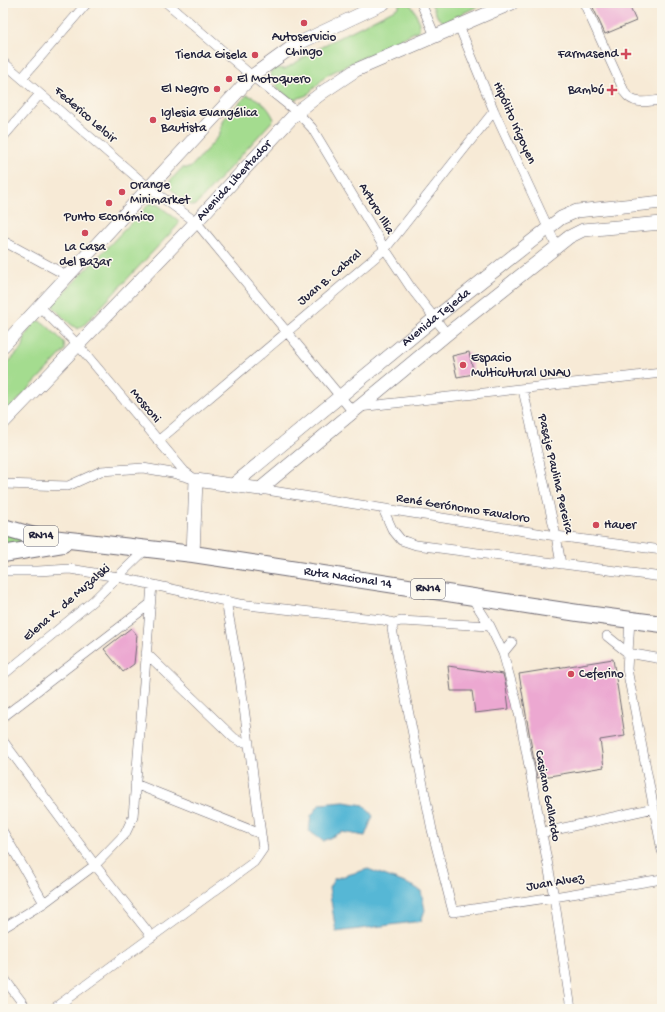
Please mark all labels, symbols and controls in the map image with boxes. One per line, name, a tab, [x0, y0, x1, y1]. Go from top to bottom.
marker: Autoservicio Chingo	[299, 18, 309, 28]
place label: Autoservicio Chingo	[272, 30, 336, 60]
place label: Farmasend	[557, 47, 619, 62]
place label: Tienda Gisela	[175, 48, 248, 63]
marker: Farmasend	[621, 49, 631, 59]
marker: Tienda Gisela	[250, 50, 260, 60]
place label: El Motoquero	[237, 72, 311, 87]
marker: El Motoquero	[224, 74, 234, 84]
street label: Hipólito Irigoyen	[489, 80, 539, 167]
place label: El Negro	[161, 82, 209, 97]
street label: Federico Leloir	[50, 83, 120, 147]
place label: Bambú	[567, 83, 604, 98]
marker: El Negro	[212, 84, 222, 94]
marker: Bambú	[607, 85, 617, 95]
place label: Iglesia Evangélica Bautista	[160, 106, 258, 136]
marker: Iglesia Evangélica Bautista	[148, 115, 158, 125]
street label: Avenida Libertador	[193, 136, 276, 224]
place label: Orange Minimarket	[130, 178, 191, 208]
street label: Arturo Illia	[355, 181, 398, 238]
marker: Orange Minimarket	[117, 187, 127, 197]
marker: Punto Económico	[104, 198, 114, 208]
place label: Punto Económico	[63, 210, 154, 225]
marker: La Casa del Bazar	[80, 228, 90, 238]
place label: La Casa del Bazar	[59, 240, 112, 270]
street label: Juan B. Cabral	[295, 247, 365, 309]
street label: Avenida Tejeda	[398, 285, 474, 350]
place label: Espacio Multicultural UNAU	[471, 351, 571, 381]
marker: Espacio Multicultural UNAU	[458, 360, 468, 370]
street label: Mosconi	[126, 386, 164, 427]
street label: Pasaje Paulina Pereira	[534, 412, 576, 536]
street label: René Gerónomo Favaloro	[395, 491, 531, 527]
place label: Hauer	[604, 518, 637, 533]
marker: Hauer	[591, 520, 601, 530]
road number: RN14	[24, 526, 58, 546]
street label: Elena K. de Muzalski	[20, 561, 114, 645]
street label: Ruta Nacional 14	[303, 564, 393, 592]
road number: RN14	[411, 579, 445, 599]
place label: Ceferino	[579, 667, 624, 682]
marker: Ceferino	[566, 669, 576, 679]
street label: Casiano Gallardo	[531, 749, 563, 843]
street label: Juan Alvez	[525, 871, 586, 895]

